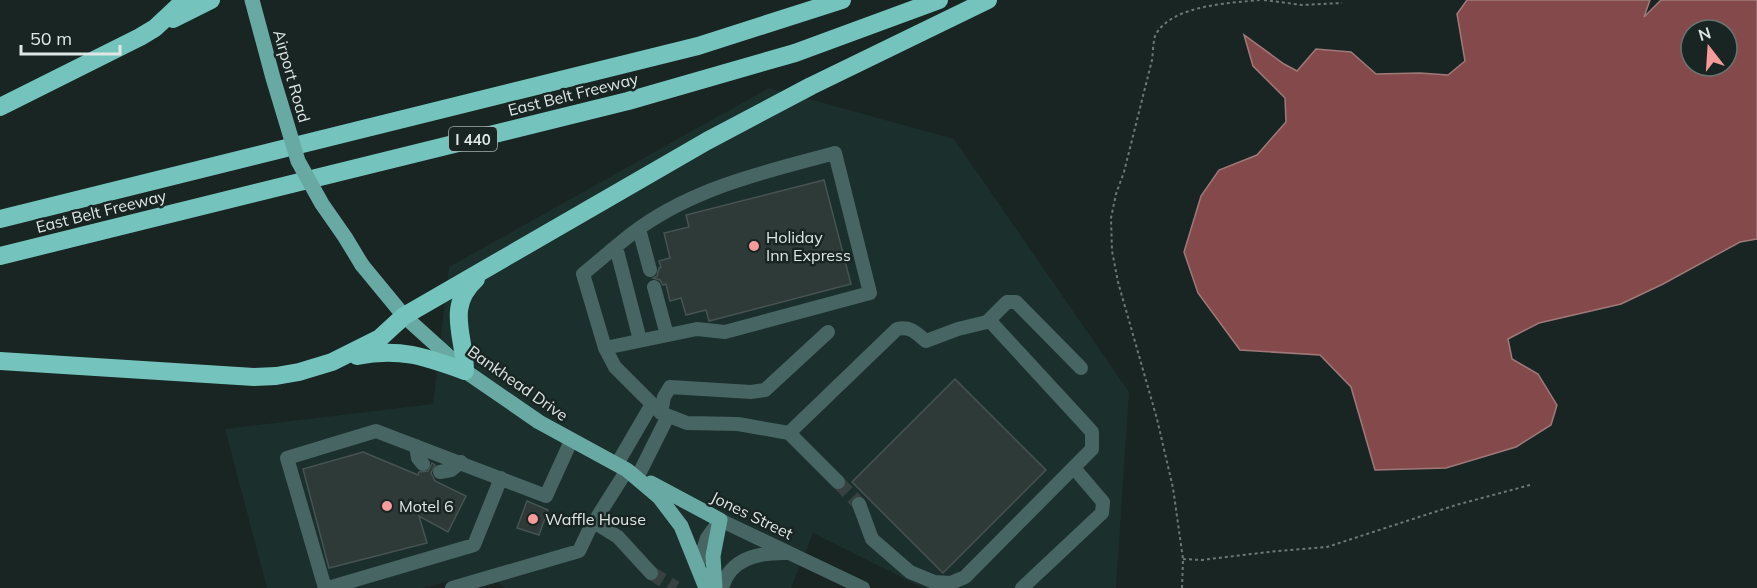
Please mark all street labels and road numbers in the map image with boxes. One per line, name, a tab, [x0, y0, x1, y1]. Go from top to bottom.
street label: Airport Road	[269, 27, 315, 125]
street label: East Belt Freeway	[506, 68, 641, 120]
road number: I 440	[449, 127, 497, 151]
street label: East Belt Freeway	[34, 185, 169, 237]
street label: Bankhead Drive	[464, 341, 572, 425]
street label: Jones Street	[708, 487, 797, 544]

